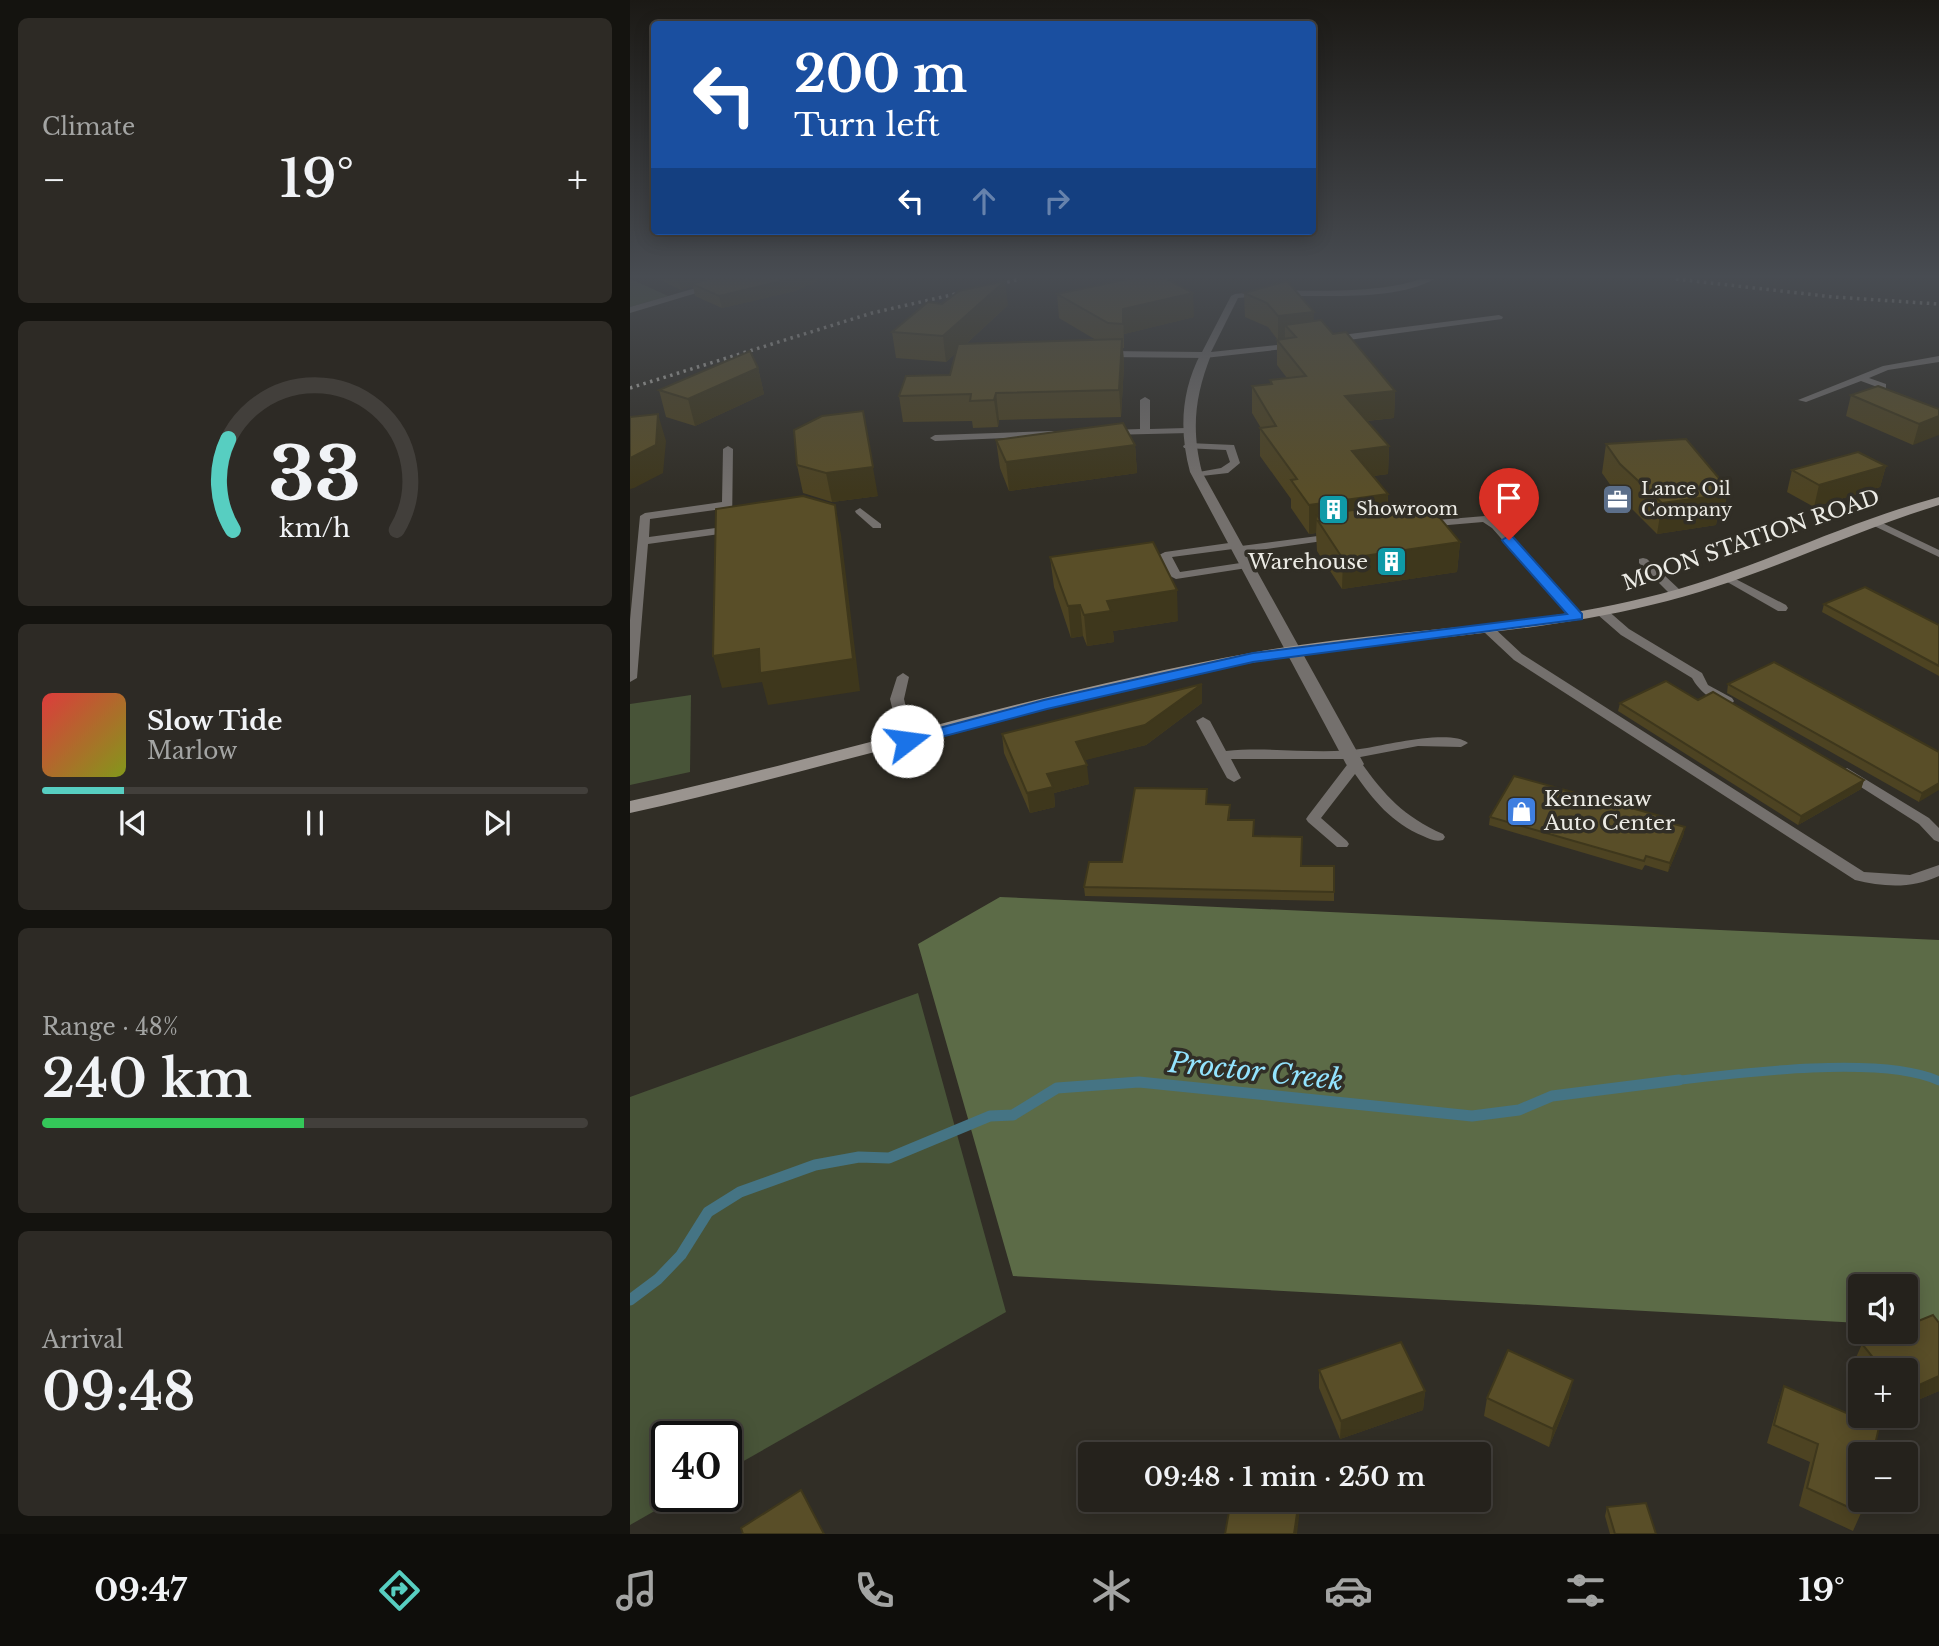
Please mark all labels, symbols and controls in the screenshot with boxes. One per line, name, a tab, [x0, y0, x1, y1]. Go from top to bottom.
text: 200 m	[794, 44, 967, 105]
icon: left	[679, 49, 770, 140]
text: Turn left	[794, 105, 940, 145]
text: Climate	[42, 113, 135, 141]
text: 19°	[279, 147, 354, 211]
text: −	[42, 156, 66, 203]
text: +	[567, 156, 588, 203]
icon: left	[892, 182, 930, 220]
icon: ahead	[965, 182, 1003, 220]
icon: right	[1038, 182, 1076, 220]
text: 33	[269, 429, 361, 520]
pin	[1479, 468, 1539, 540]
place label: Lance Oil Company	[1641, 478, 1733, 521]
icon: arrive	[1490, 479, 1528, 517]
office icon: Lance Oil Company	[1601, 482, 1635, 516]
street label: MOON STATION ROAD	[1619, 484, 1883, 596]
building icon: Showroom	[1316, 492, 1350, 526]
place label: Showroom	[1356, 498, 1458, 520]
text: km/h	[280, 513, 350, 544]
building icon: Warehouse	[1374, 545, 1408, 579]
place label: Warehouse	[1247, 549, 1368, 575]
position arrow	[870, 704, 944, 778]
text: Slow Tide	[147, 705, 283, 737]
text: Marlow	[147, 737, 237, 765]
place label: Kennesaw Auto Center	[1543, 786, 1675, 836]
shop icon: Kennesaw Auto Center	[1504, 794, 1538, 828]
icon: previous	[114, 804, 152, 842]
icon: pause	[296, 804, 334, 842]
icon: next	[478, 804, 516, 842]
text: Range · 48%	[42, 1013, 178, 1041]
water label: Proctor Creek	[1166, 1045, 1345, 1098]
text: 240 km	[42, 1047, 252, 1111]
map controls	[1848, 1274, 1918, 1512]
button: sound	[1848, 1274, 1918, 1344]
text: Arrival	[42, 1326, 123, 1354]
button: +	[1848, 1358, 1918, 1428]
text: 09:48	[42, 1360, 196, 1424]
speed limit sign: 40	[651, 1421, 742, 1512]
button: −	[1848, 1442, 1918, 1512]
text: 09:48 · 1 min · 250 m	[1144, 1461, 1425, 1493]
icon: directions	[375, 1566, 424, 1615]
icon: music	[612, 1566, 661, 1615]
icon: phone	[850, 1566, 899, 1615]
icon: climate	[1087, 1566, 1136, 1615]
icon: car	[1324, 1566, 1373, 1615]
icon: filters	[1561, 1566, 1610, 1615]
text: 09:47	[94, 1570, 187, 1610]
text: 19°	[1799, 1570, 1845, 1610]

